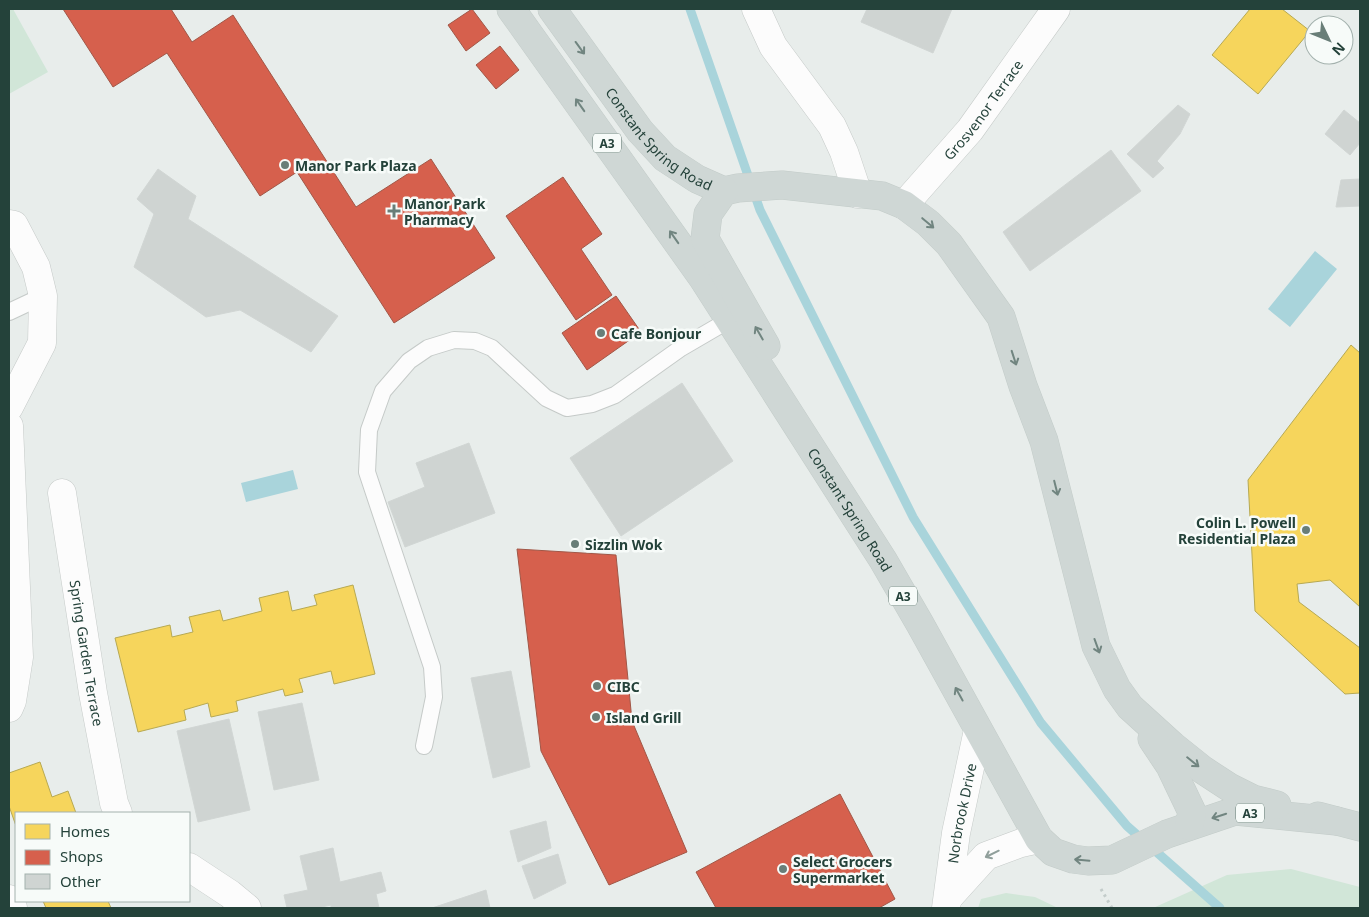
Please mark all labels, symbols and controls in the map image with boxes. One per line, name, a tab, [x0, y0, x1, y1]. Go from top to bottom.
north arrow	[1304, 15, 1354, 65]
text: N	[1328, 39, 1350, 60]
one-way arrow	[575, 41, 585, 55]
street label: Grosvenor Terrace	[939, 55, 1027, 164]
street label: Constant Spring Road	[602, 83, 716, 194]
one-way arrow	[575, 98, 585, 112]
road number: A3	[593, 134, 621, 152]
place label: Manor Park Plaza	[295, 156, 417, 175]
marker: Manor Park Plaza	[279, 159, 291, 171]
place label: Manor Park Pharmacy	[404, 194, 486, 229]
marker: Manor Park Pharmacy	[388, 205, 400, 217]
one-way arrow	[921, 218, 934, 229]
one-way arrow	[669, 230, 679, 244]
place label: Cafe Bonjour	[611, 324, 702, 343]
marker: Cafe Bonjour	[595, 327, 607, 339]
one-way arrow	[753, 327, 763, 341]
one-way arrow	[1010, 350, 1019, 366]
street label: Constant Spring Road	[804, 444, 897, 575]
one-way arrow	[1052, 480, 1061, 496]
place label: Colin L. Powell Residential Plaza	[1178, 513, 1296, 548]
marker: Colin L. Powell Residential Plaza	[1300, 524, 1312, 536]
place label: Sizzlin Wok	[585, 535, 663, 554]
marker: Sizzlin Wok	[569, 538, 581, 550]
street label: Spring Garden Terrace	[66, 579, 109, 728]
road number: A3	[889, 586, 917, 606]
one-way arrow	[1093, 637, 1102, 653]
place label: CIBC	[607, 677, 640, 696]
marker: CIBC	[591, 680, 603, 692]
one-way arrow	[954, 687, 964, 702]
place label: Island Grill	[606, 708, 682, 727]
marker: Island Grill	[590, 711, 602, 723]
one-way arrow	[1186, 757, 1199, 768]
street label: Norbrook Drive	[943, 761, 980, 865]
road number: A3	[1236, 804, 1264, 822]
legend	[15, 812, 190, 902]
one-way arrow	[1211, 812, 1227, 822]
text: Homes	[60, 821, 110, 841]
text: Shops	[60, 846, 103, 866]
one-way arrow	[985, 849, 1000, 859]
place label: Select Grocers Supermarket	[793, 852, 892, 887]
one-way arrow	[1074, 855, 1090, 865]
marker: Select Grocers Supermarket	[777, 863, 789, 875]
text: Other	[60, 871, 101, 891]

